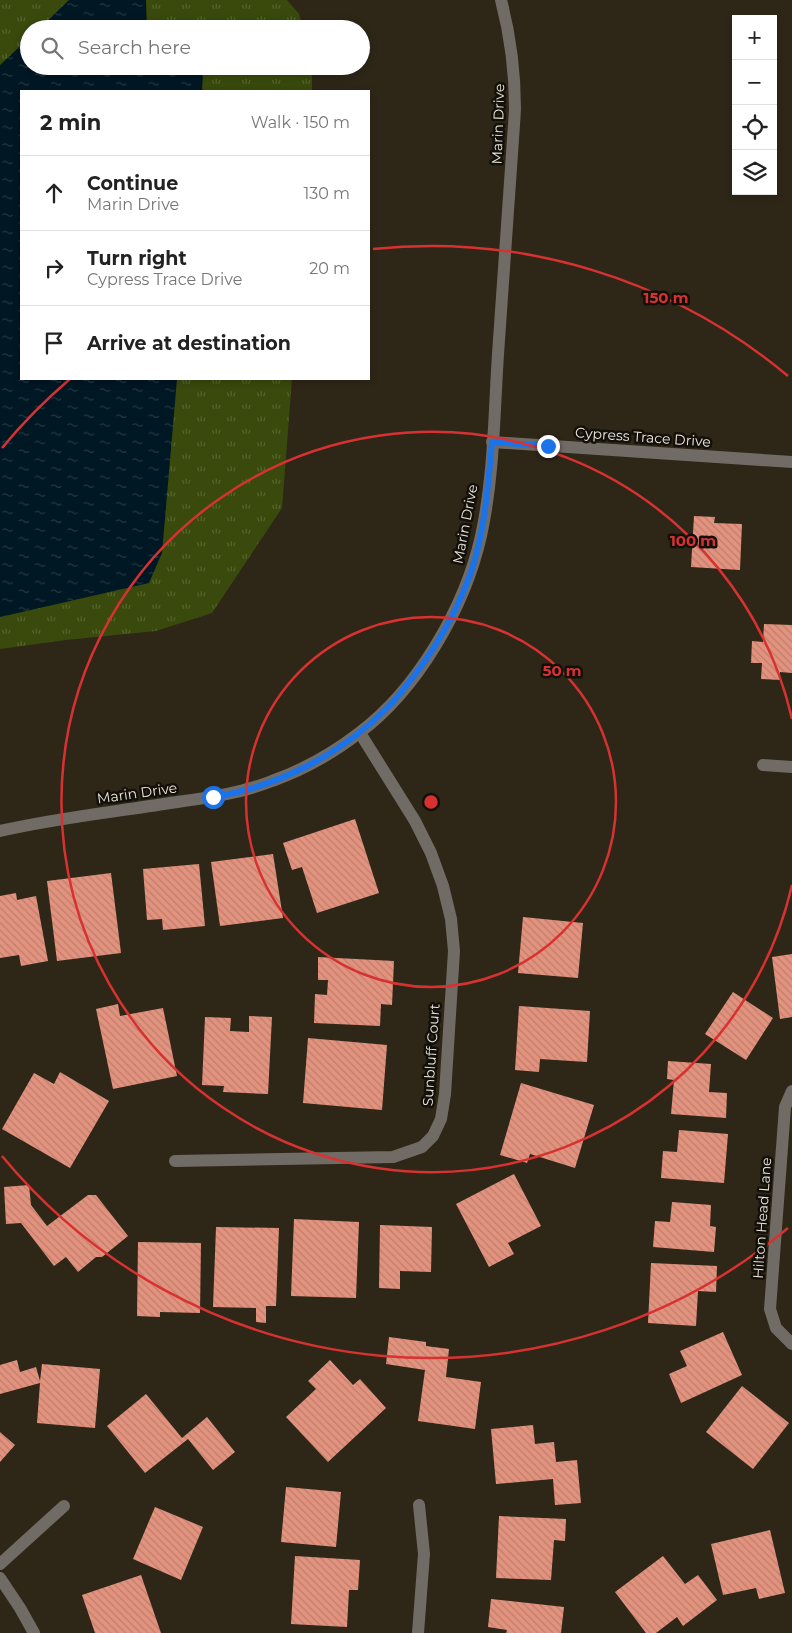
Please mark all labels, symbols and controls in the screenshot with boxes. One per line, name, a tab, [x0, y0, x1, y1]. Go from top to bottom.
map controls	[732, 15, 777, 195]
button: +	[732, 15, 777, 60]
search box	[20, 20, 370, 75]
icon: search	[38, 34, 66, 62]
text: Search here	[78, 36, 191, 59]
button: −	[732, 60, 777, 105]
street label: Marin Drive	[488, 83, 508, 165]
button: locate	[732, 105, 777, 150]
text: 2 min	[40, 110, 101, 135]
text: Walk · 150 m	[251, 113, 350, 132]
button: layers	[732, 150, 777, 195]
text: Continue	[87, 172, 178, 195]
icon: ahead	[40, 179, 68, 207]
text: 130 m	[303, 184, 350, 203]
text: Marin Drive	[87, 195, 179, 214]
text: Turn right	[87, 247, 187, 270]
icon: right	[40, 254, 68, 282]
text: 20 m	[309, 259, 350, 278]
text: Cypress Trace Drive	[87, 270, 242, 289]
text: 150 m	[644, 288, 688, 307]
icon: arrive	[40, 329, 68, 357]
text: Arrive at destination	[87, 332, 291, 355]
street label: Cypress Trace Drive	[575, 423, 711, 451]
route end	[537, 435, 560, 458]
street label: Marin Drive	[448, 483, 482, 565]
text: 100 m	[670, 531, 716, 550]
text: 50 m	[542, 661, 582, 680]
street label: Marin Drive	[96, 778, 178, 808]
route start	[202, 786, 225, 809]
centre of rings	[422, 793, 440, 811]
street label: Sunbluff Court	[418, 1003, 444, 1107]
street label: Hilton Head Lane	[749, 1157, 775, 1279]

